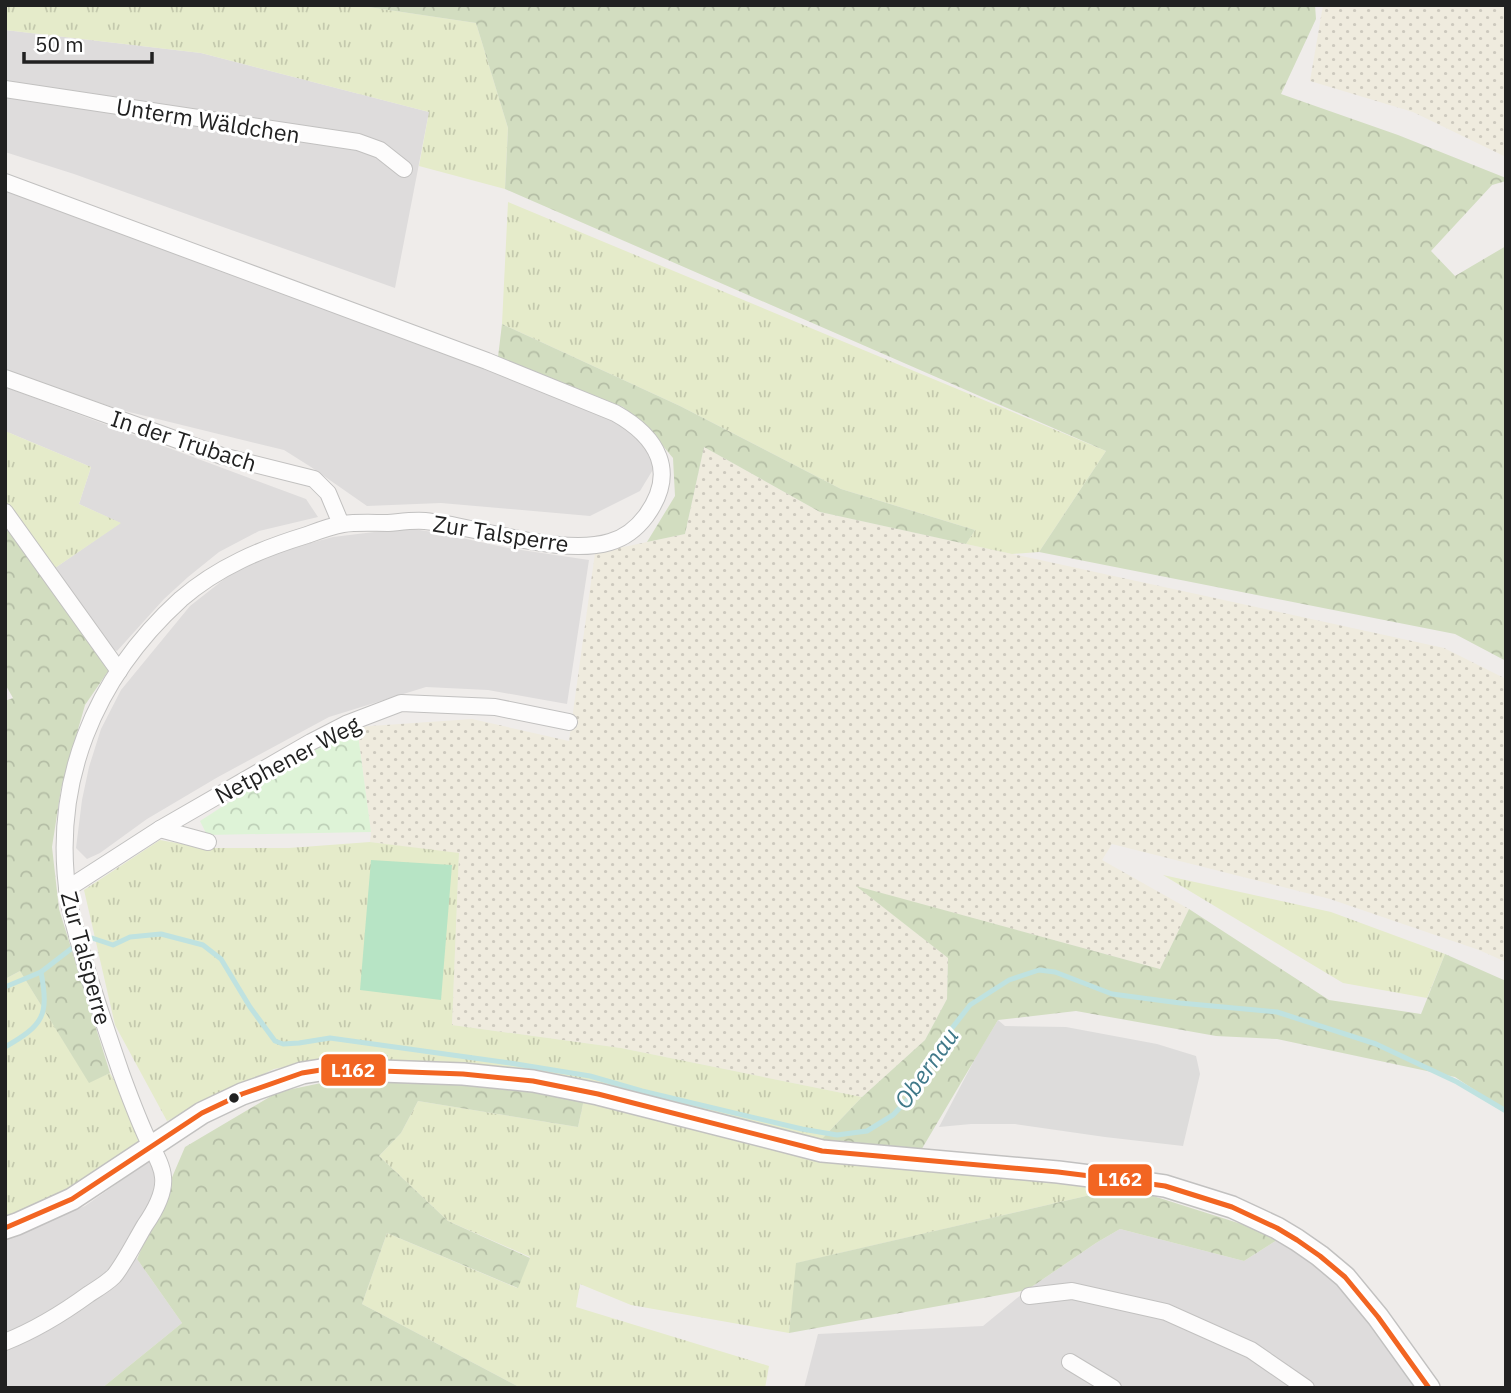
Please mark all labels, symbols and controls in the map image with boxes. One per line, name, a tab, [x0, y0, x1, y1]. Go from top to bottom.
scale bar	[24, 21, 152, 65]
text: 50 m	[35, 30, 84, 58]
street label: Unterm Wäldchen	[114, 91, 302, 149]
street label: In der Trubach	[107, 402, 261, 478]
street label: Zur Talsperre	[431, 507, 571, 559]
street label: Netphener Weg	[209, 708, 365, 810]
street label: Zur Talsperre	[55, 888, 119, 1028]
water label: Obernau	[886, 1021, 966, 1115]
line badge: L162	[320, 1053, 387, 1087]
text: L162	[331, 1058, 375, 1082]
unlabelled marker	[227, 1091, 241, 1105]
line badge: L162	[1087, 1163, 1153, 1197]
text: L162	[1098, 1167, 1142, 1191]

